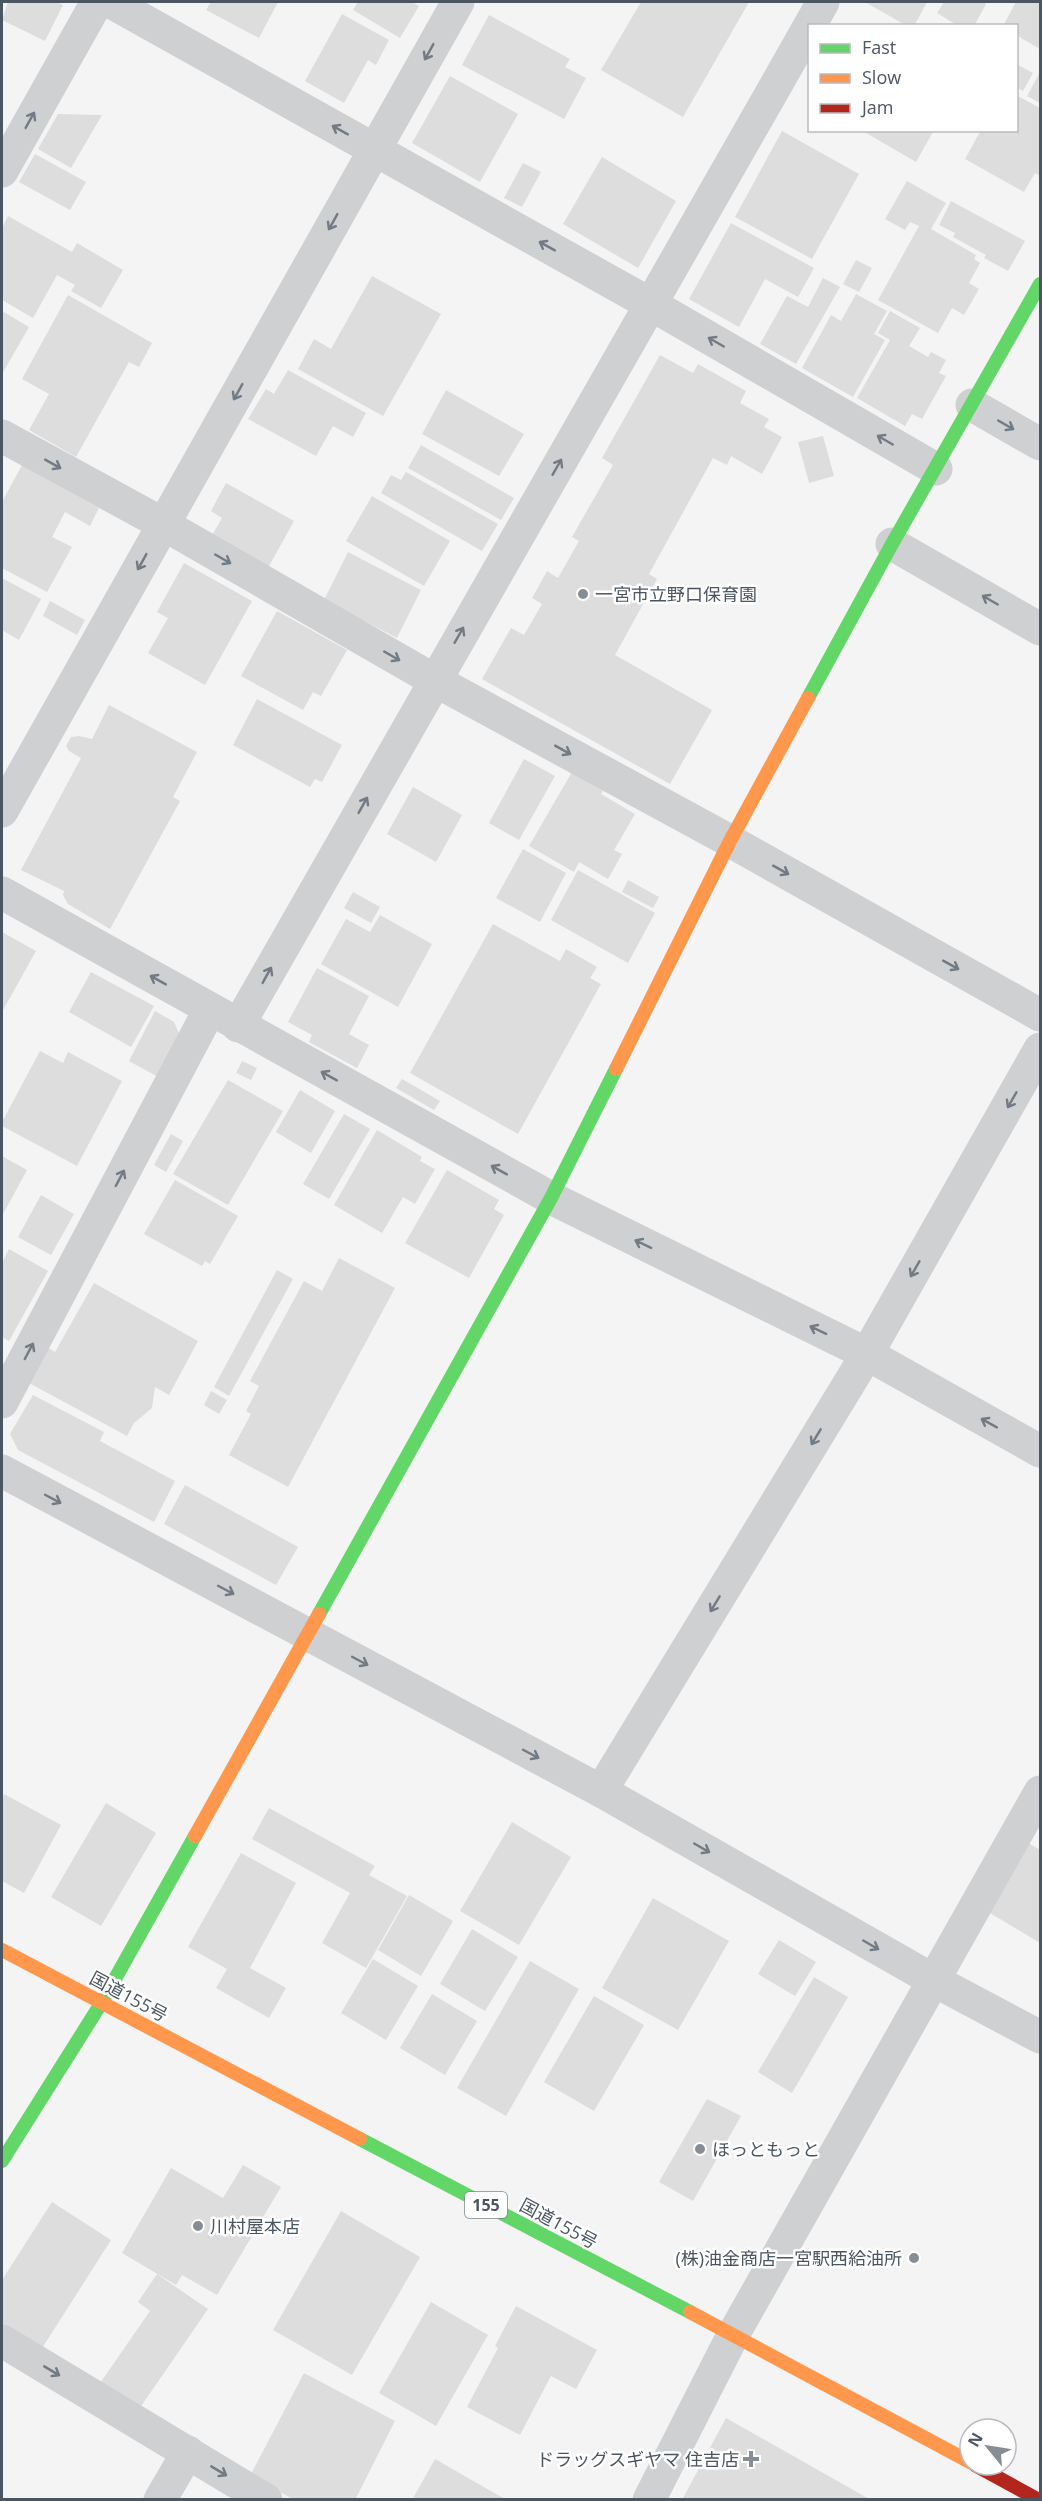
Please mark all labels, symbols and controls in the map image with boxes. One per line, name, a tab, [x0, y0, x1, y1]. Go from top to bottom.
legend	[808, 24, 1018, 132]
text: Fast	[862, 35, 896, 59]
one-way arrow	[423, 43, 434, 61]
text: Slow	[862, 65, 901, 89]
text: Jam	[860, 95, 894, 119]
one-way arrow	[24, 112, 36, 129]
one-way arrow	[332, 124, 349, 136]
one-way arrow	[327, 213, 339, 230]
one-way arrow	[539, 240, 556, 252]
one-way arrow	[708, 336, 725, 348]
one-way arrow	[232, 383, 244, 400]
one-way arrow	[997, 419, 1014, 431]
one-way arrow	[877, 434, 894, 446]
one-way arrow	[44, 458, 61, 470]
one-way arrow	[552, 459, 564, 476]
one-way arrow	[136, 553, 148, 570]
one-way arrow	[214, 553, 231, 565]
place label: 一宮市立野口保育園	[595, 582, 757, 606]
marker: 一宮市立野口保育園	[576, 587, 590, 601]
one-way arrow	[982, 593, 999, 605]
one-way arrow	[454, 627, 466, 644]
one-way arrow	[383, 650, 400, 662]
one-way arrow	[554, 744, 571, 756]
one-way arrow	[357, 797, 369, 814]
one-way arrow	[772, 864, 789, 876]
one-way arrow	[942, 959, 959, 971]
one-way arrow	[261, 967, 273, 984]
one-way arrow	[150, 974, 167, 986]
one-way arrow	[320, 1069, 337, 1081]
one-way arrow	[1005, 1091, 1017, 1108]
one-way arrow	[491, 1164, 509, 1175]
one-way arrow	[115, 1170, 127, 1188]
one-way arrow	[635, 1237, 653, 1249]
one-way arrow	[909, 1260, 921, 1277]
one-way arrow	[810, 1324, 827, 1336]
one-way arrow	[24, 1342, 35, 1360]
one-way arrow	[981, 1417, 999, 1428]
one-way arrow	[810, 1428, 822, 1445]
one-way arrow	[44, 1493, 62, 1505]
one-way arrow	[216, 1584, 234, 1596]
one-way arrow	[708, 1595, 720, 1612]
one-way arrow	[351, 1655, 368, 1667]
one-way arrow	[522, 1748, 540, 1760]
one-way arrow	[693, 1843, 710, 1855]
one-way arrow	[862, 1939, 879, 1951]
street label: 国道155号	[86, 1965, 172, 2027]
place label: ほっともっと	[712, 2137, 820, 2161]
marker: ほっともっと	[693, 2142, 707, 2156]
road number: 155	[465, 2192, 507, 2218]
street label: 国道155号	[516, 2192, 602, 2254]
place label: 川村屋本店	[210, 2214, 300, 2238]
marker: 川村屋本店	[191, 2219, 205, 2233]
place label: (株)油金商店一宮駅西給油所	[675, 2246, 902, 2270]
marker: (株)油金商店一宮駅西給油所	[907, 2251, 921, 2265]
one-way arrow	[43, 2365, 60, 2377]
north arrow	[958, 2417, 1018, 2477]
text: N	[962, 2428, 988, 2451]
place label: ドラッグスギヤマ 住吉店	[536, 2447, 739, 2471]
marker: ドラッグスギヤマ 住吉店	[744, 2452, 758, 2466]
one-way arrow	[210, 2465, 227, 2477]

